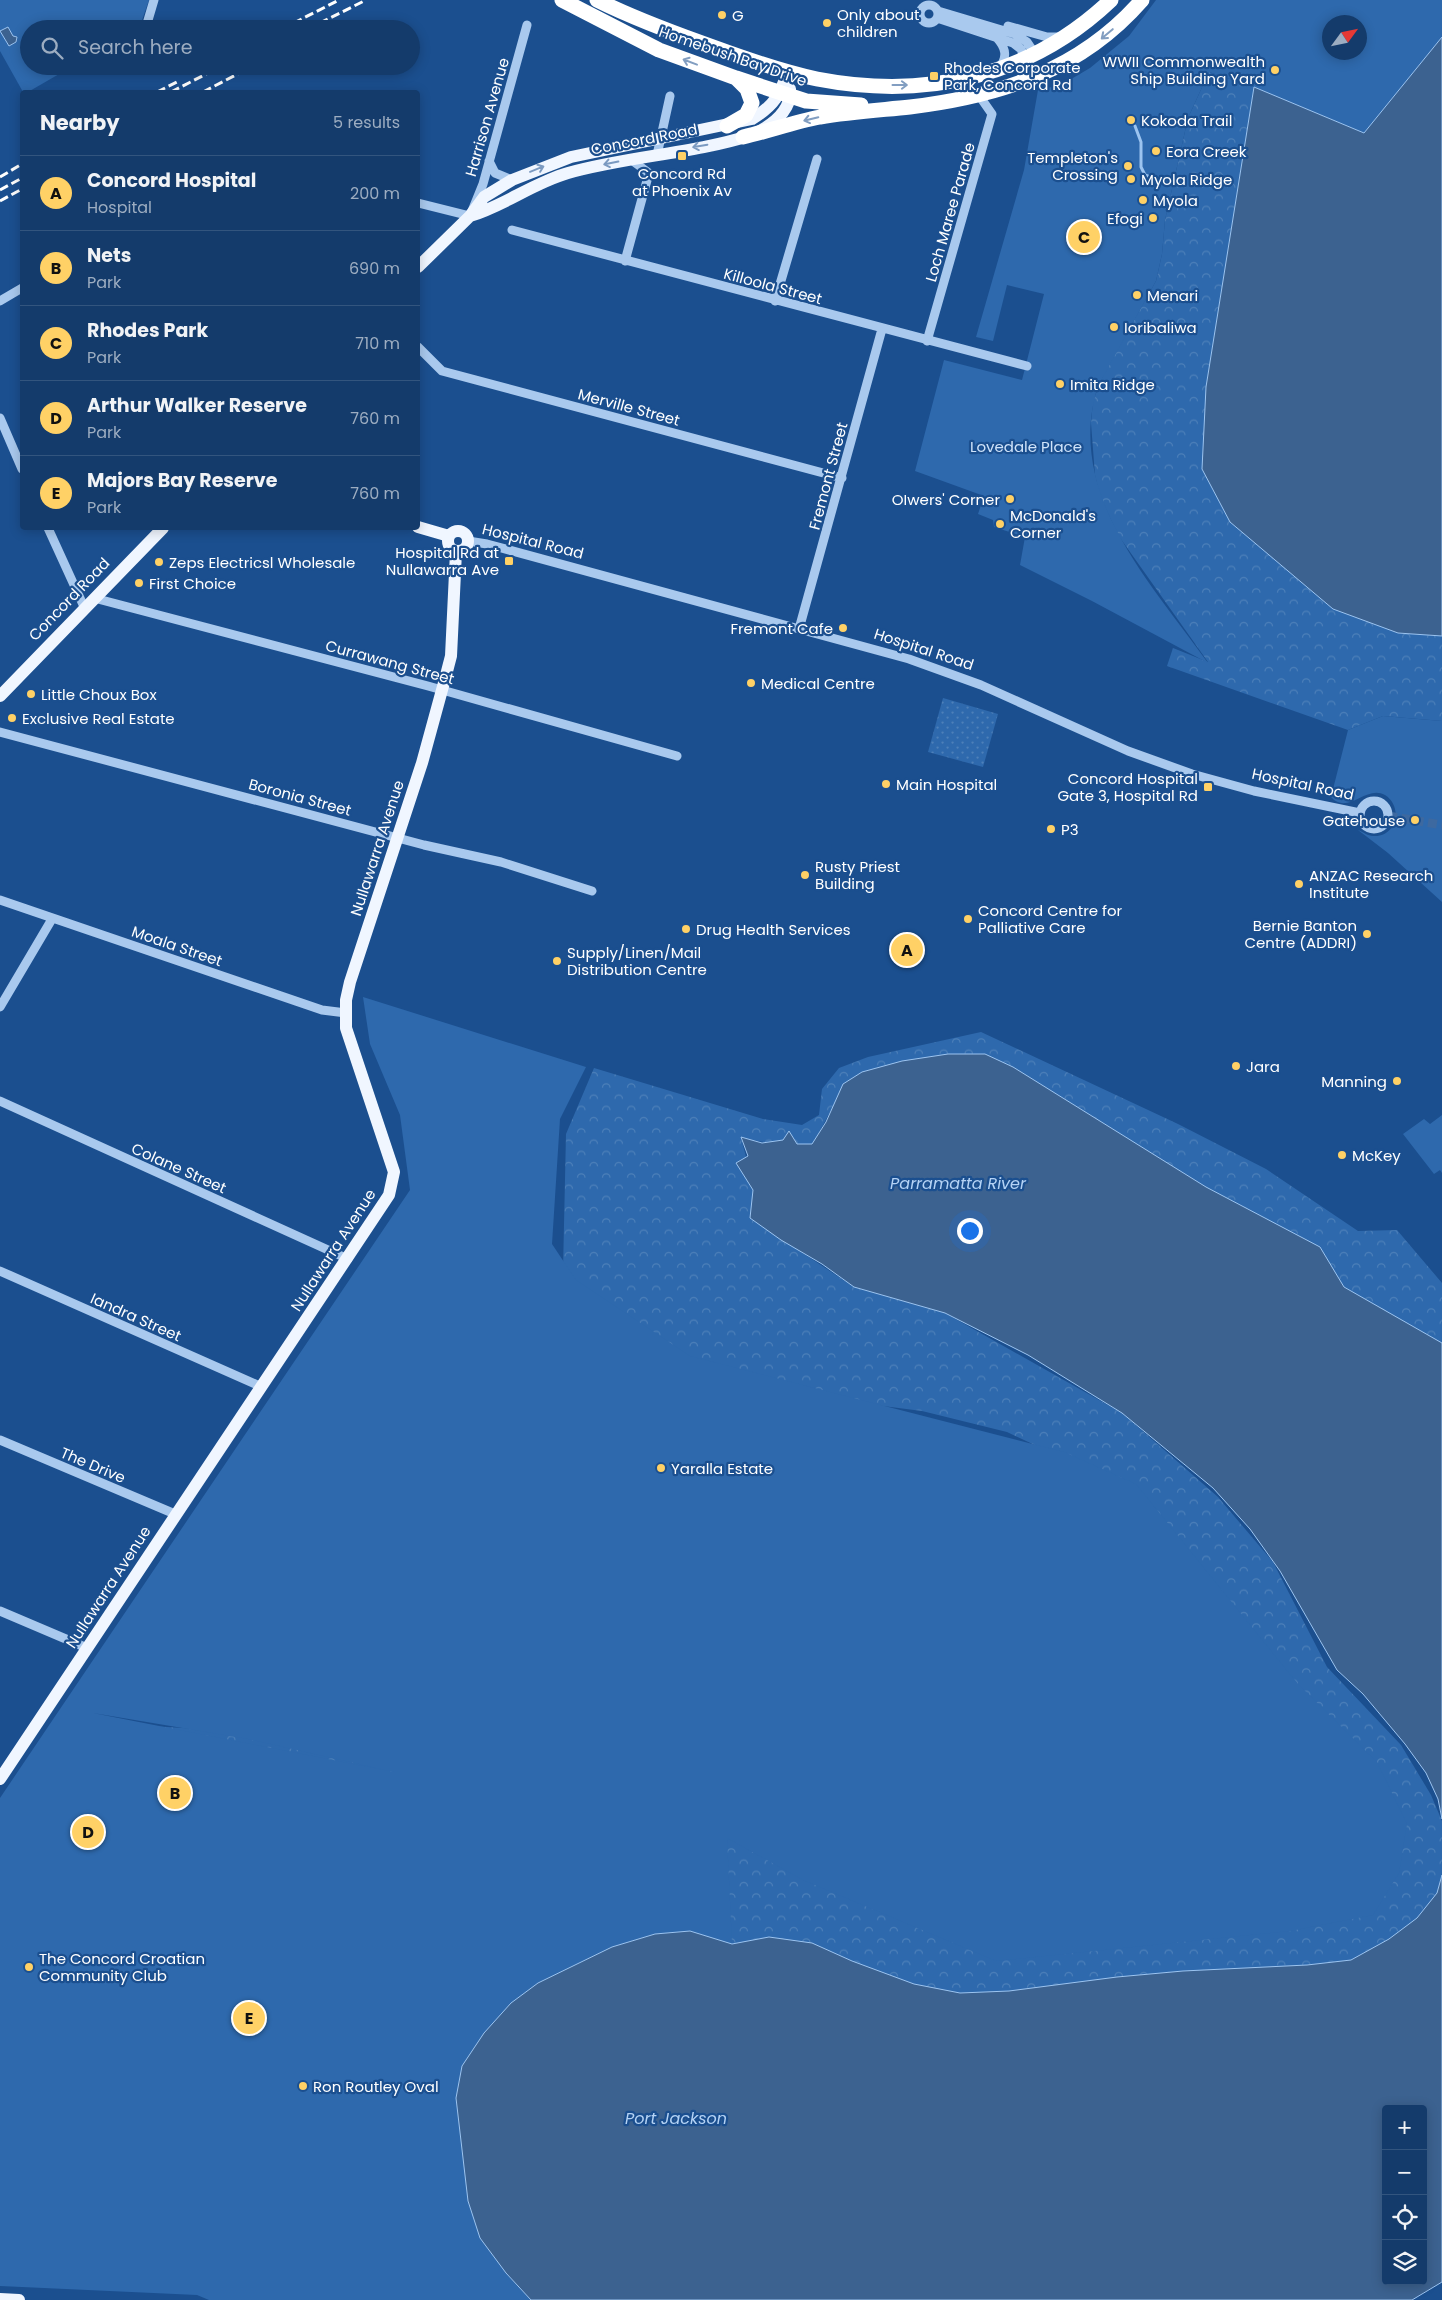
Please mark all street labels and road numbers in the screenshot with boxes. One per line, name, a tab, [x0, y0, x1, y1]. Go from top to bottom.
street label: Homebush Bay Drive	[656, 21, 810, 91]
street label: Harrison Avenue	[460, 55, 514, 179]
street label: Concord Road	[589, 118, 699, 160]
street label: Loch Maree Parade	[920, 140, 980, 284]
street label: Killoola Street	[721, 263, 825, 309]
street label: Merville Street	[576, 383, 682, 431]
street label: Fremont Street	[804, 420, 852, 532]
street label: Hospital Road	[480, 518, 586, 564]
street label: Concord Road	[24, 553, 114, 645]
street label: Hospital Road	[871, 623, 977, 675]
street label: Currawang Street	[323, 635, 457, 689]
street label: Hospital Road	[1250, 763, 1356, 805]
street label: Boronia Street	[246, 773, 354, 821]
street label: Nullawarra Avenue	[345, 777, 409, 919]
street label: Moala Street	[129, 921, 225, 971]
street label: Colane Street	[128, 1138, 230, 1198]
street label: Nullawarra Avenue	[286, 1185, 380, 1315]
street label: Iandra Street	[87, 1288, 185, 1346]
street label: The Drive	[57, 1442, 129, 1488]
street label: Nullawarra Avenue	[61, 1522, 155, 1652]

